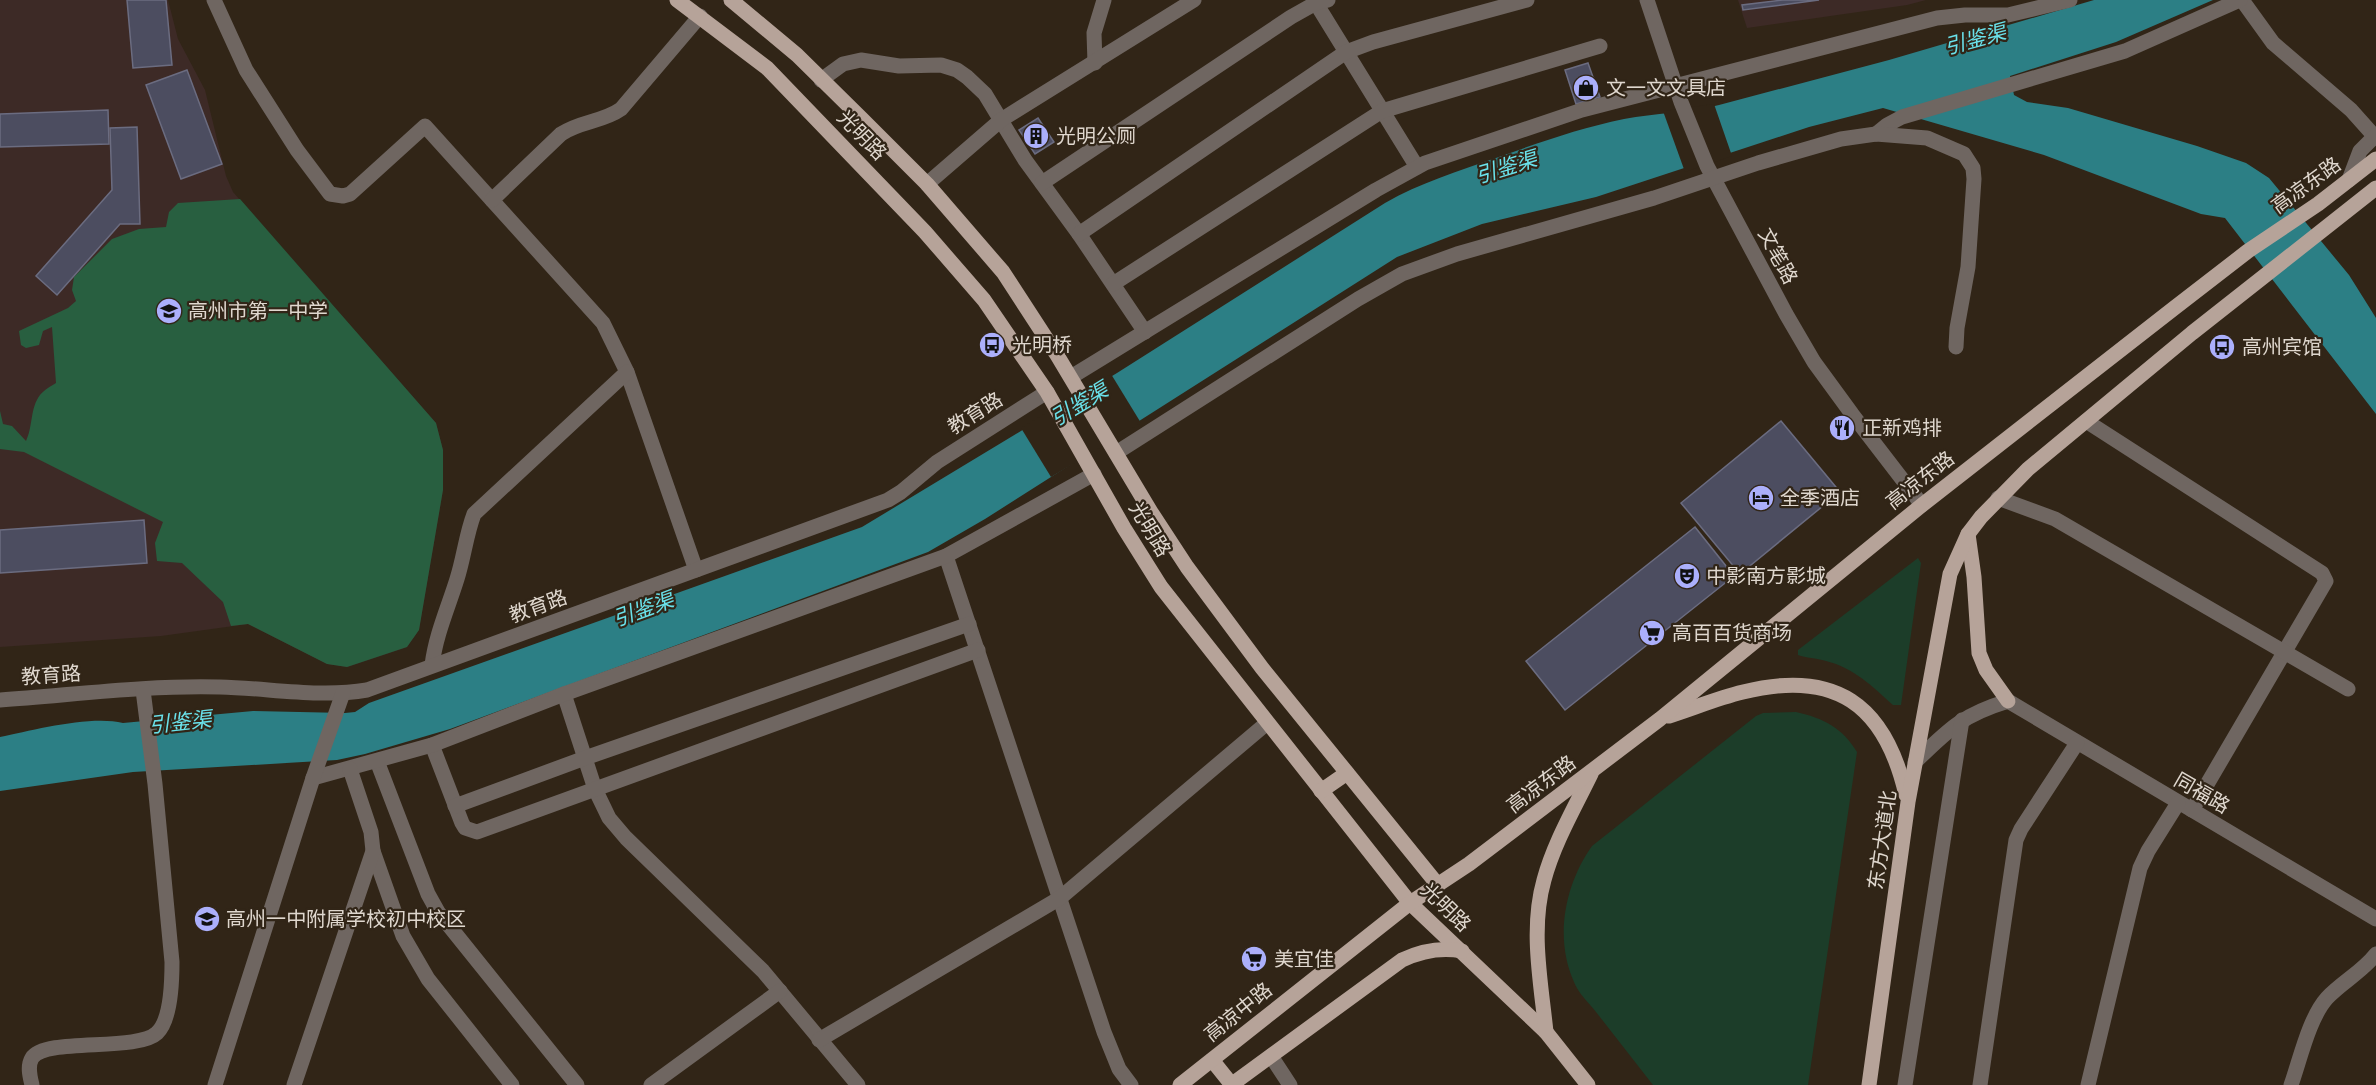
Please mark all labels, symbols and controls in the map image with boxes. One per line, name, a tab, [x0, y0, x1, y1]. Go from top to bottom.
water label: 引鉴渠	[1941, 18, 2012, 59]
shop icon: 文一文文具店	[1571, 73, 1601, 103]
place label: 文一文文具店	[1606, 76, 1726, 100]
street label: 光明路	[833, 105, 891, 165]
building icon: 光明公厕	[1021, 121, 1051, 151]
place label: 光明公厕	[1056, 124, 1136, 148]
water label: 引鉴渠	[1472, 145, 1543, 188]
street label: 高凉东路	[2267, 152, 2345, 218]
street label: 文笔路	[1753, 224, 1803, 288]
school or university icon: 高州市第一中学	[154, 296, 184, 326]
place label: 高州市第一中学	[188, 299, 328, 323]
bus stop icon: 光明桥	[977, 330, 1007, 360]
bus stop icon: 高州宾馆	[2207, 332, 2237, 362]
place label: 光明桥	[1012, 333, 1072, 357]
place label: 高州宾馆	[2242, 335, 2322, 359]
water label: 引鉴渠	[1046, 376, 1115, 431]
street label: 教育路	[943, 387, 1007, 439]
restaurant icon: 正新鸡排	[1827, 413, 1857, 443]
place label: 正新鸡排	[1862, 416, 1942, 440]
street label: 高凉东路	[1881, 446, 1959, 514]
hotel icon: 全季酒店	[1746, 483, 1776, 513]
place label: 全季酒店	[1780, 486, 1860, 510]
street label: 光明路	[1124, 497, 1176, 561]
theatre icon: 中影南方影城	[1672, 561, 1702, 591]
place label: 中影南方影城	[1706, 564, 1826, 588]
street label: 教育路	[506, 584, 570, 628]
water label: 引鉴渠	[609, 585, 680, 632]
supermarket icon: 高百百货商场	[1637, 618, 1667, 648]
place label: 高百百货商场	[1672, 621, 1792, 645]
street label: 教育路	[20, 661, 82, 689]
water label: 引鉴渠	[147, 706, 216, 738]
street label: 高凉东路	[1502, 750, 1580, 818]
street label: 同福路	[2170, 768, 2234, 818]
street label: 东方大道北	[1863, 789, 1901, 891]
street label: 光明路	[1416, 878, 1476, 936]
school or university icon: 高州一中附属学校初中校区	[192, 904, 222, 934]
place label: 高州一中附属学校初中校区	[226, 907, 466, 931]
supermarket icon: 美宜佳	[1239, 944, 1269, 974]
place label: 美宜佳	[1274, 947, 1334, 971]
street label: 高凉中路	[1199, 978, 1277, 1046]

